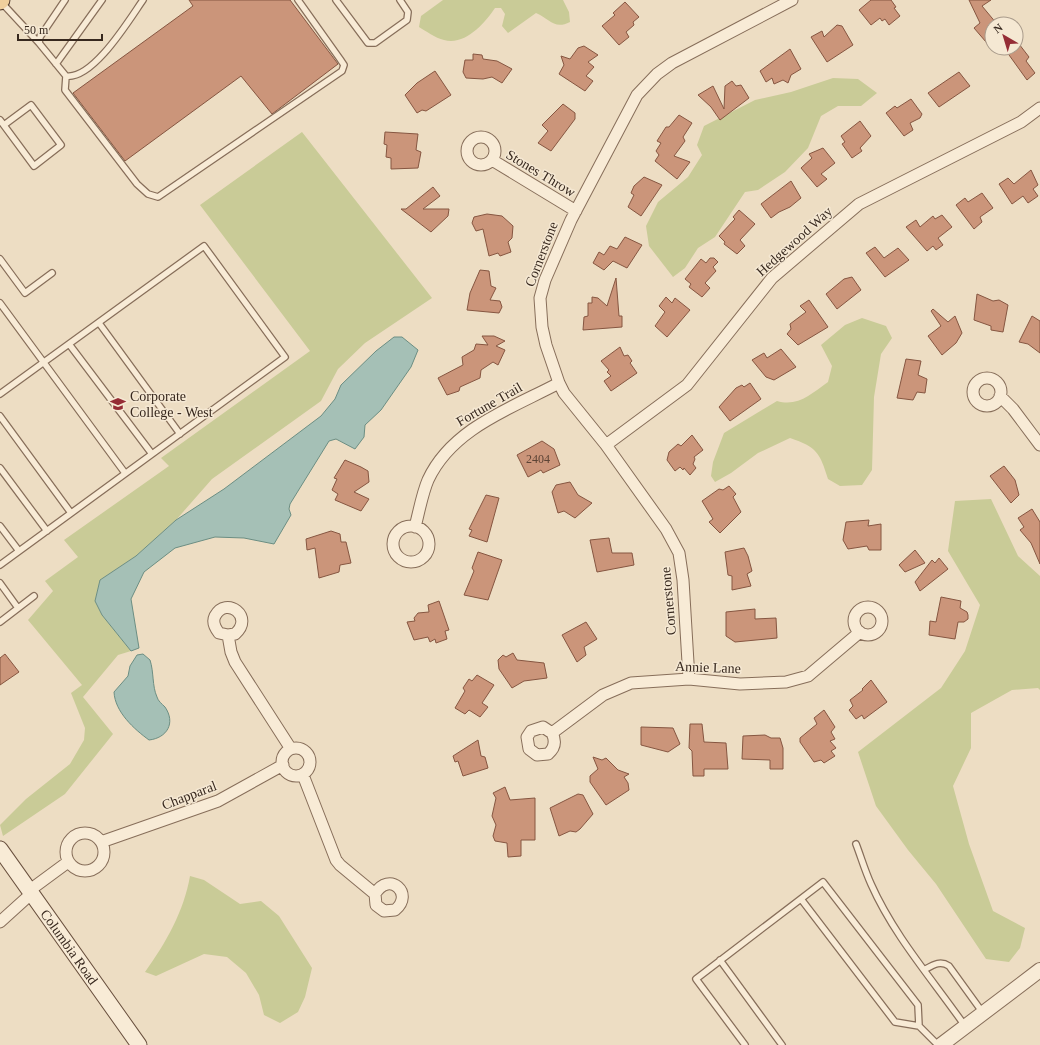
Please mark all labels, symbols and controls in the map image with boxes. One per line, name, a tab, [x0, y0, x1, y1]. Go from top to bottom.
scale bar	[18, 16, 102, 42]
north arrow	[984, 16, 1024, 56]
text: N	[991, 21, 1005, 35]
text: 50 m	[24, 23, 49, 37]
street label: Stones Throw	[503, 147, 579, 200]
street label: Hedgewood Way	[754, 204, 835, 279]
street label: Cornerstone	[522, 220, 561, 289]
street label: Fortune Trail	[454, 380, 525, 429]
place label: Corporate College - West	[130, 389, 213, 420]
school or university icon: Corporate College - West	[109, 395, 127, 413]
house number: 2404	[526, 452, 550, 466]
street label: Cornerstone	[658, 566, 679, 636]
street label: Annie Lane	[675, 659, 741, 676]
street label: Chapparal	[160, 778, 219, 813]
street label: Columbia Road	[37, 907, 101, 988]

